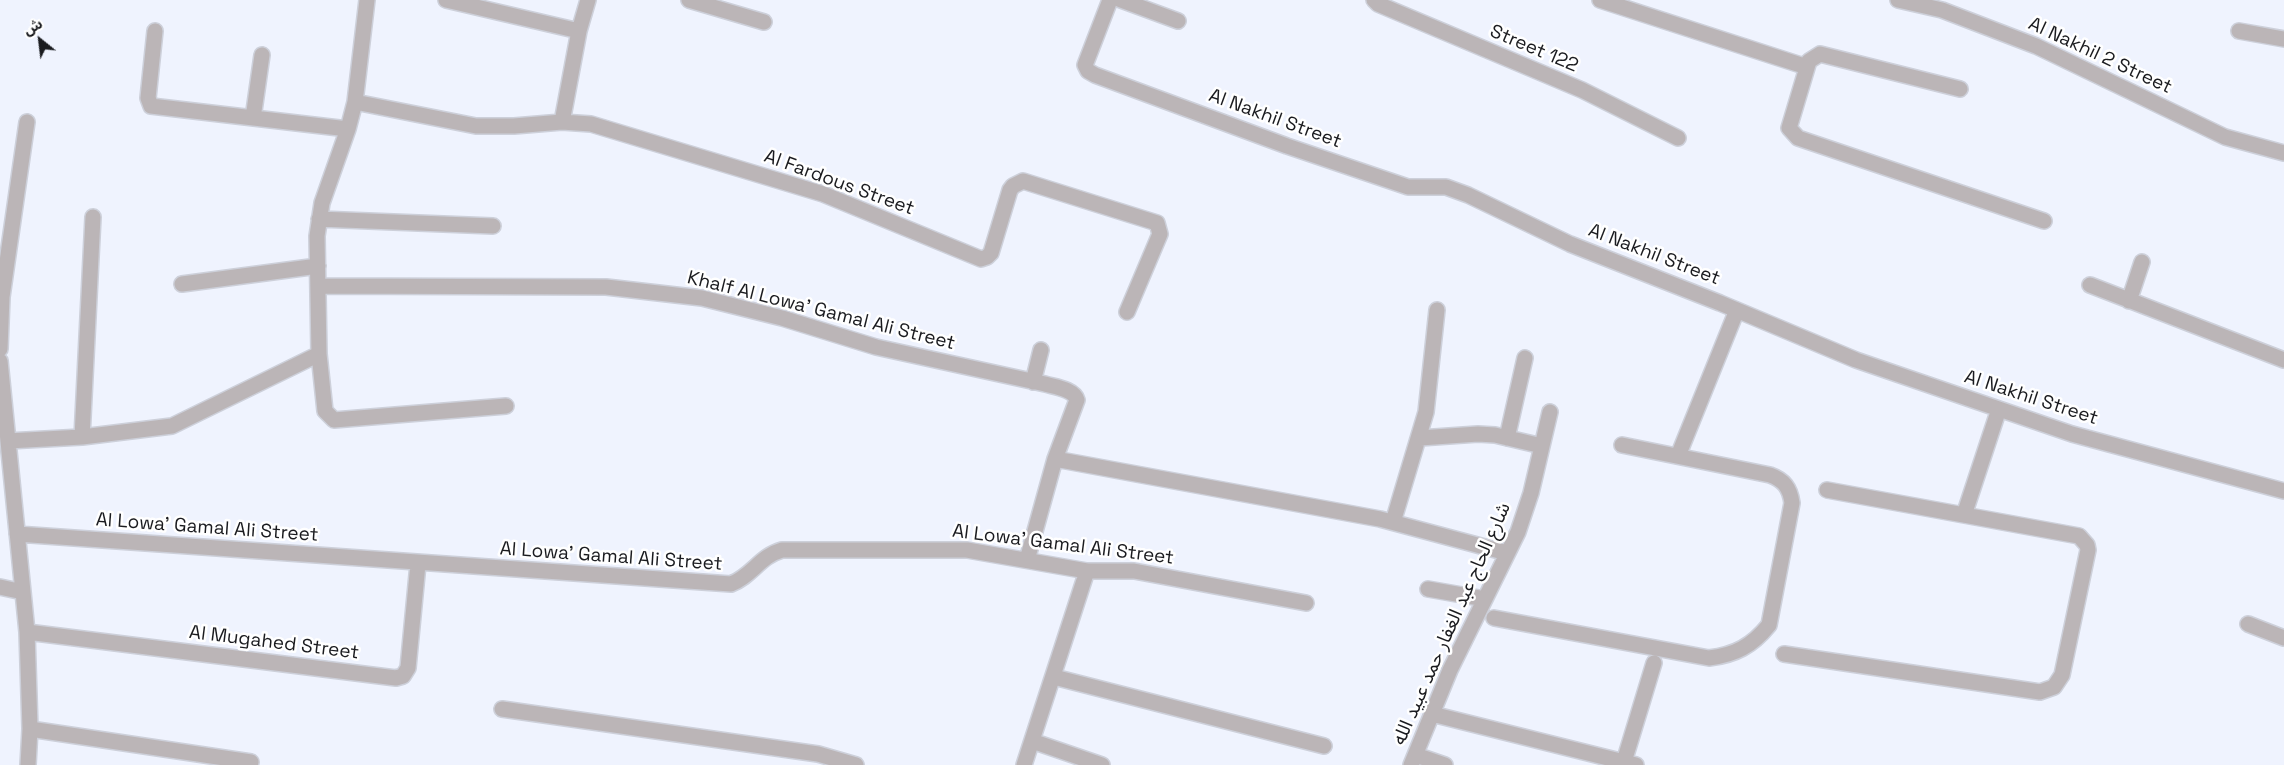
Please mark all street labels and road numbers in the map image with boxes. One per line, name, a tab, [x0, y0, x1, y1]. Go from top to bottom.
street label: Al Nakhil 2 Street	[2025, 13, 2175, 99]
street label: Street 122	[1486, 20, 1582, 78]
street label: Al Nakhil Street	[1206, 84, 1344, 154]
street label: Al Fardous Street	[761, 145, 917, 221]
street label: Al Nakhil Street	[1585, 219, 1723, 291]
street label: Khalf Al Lowa' Gamal Ali Street	[685, 267, 957, 355]
street label: Al Nakhil Street	[1961, 366, 2101, 430]
street label: شارع الحاج عبد الغفار حمد عبيد الله	[1388, 499, 1516, 749]
street label: Al Lowa' Gamal Ali Street	[95, 509, 319, 547]
street label: Al Lowa' Gamal Ali Street	[951, 520, 1175, 570]
street label: Al Lowa' Gamal Ali Street	[499, 538, 723, 576]
street label: Al Mugahed Street	[188, 621, 360, 665]

